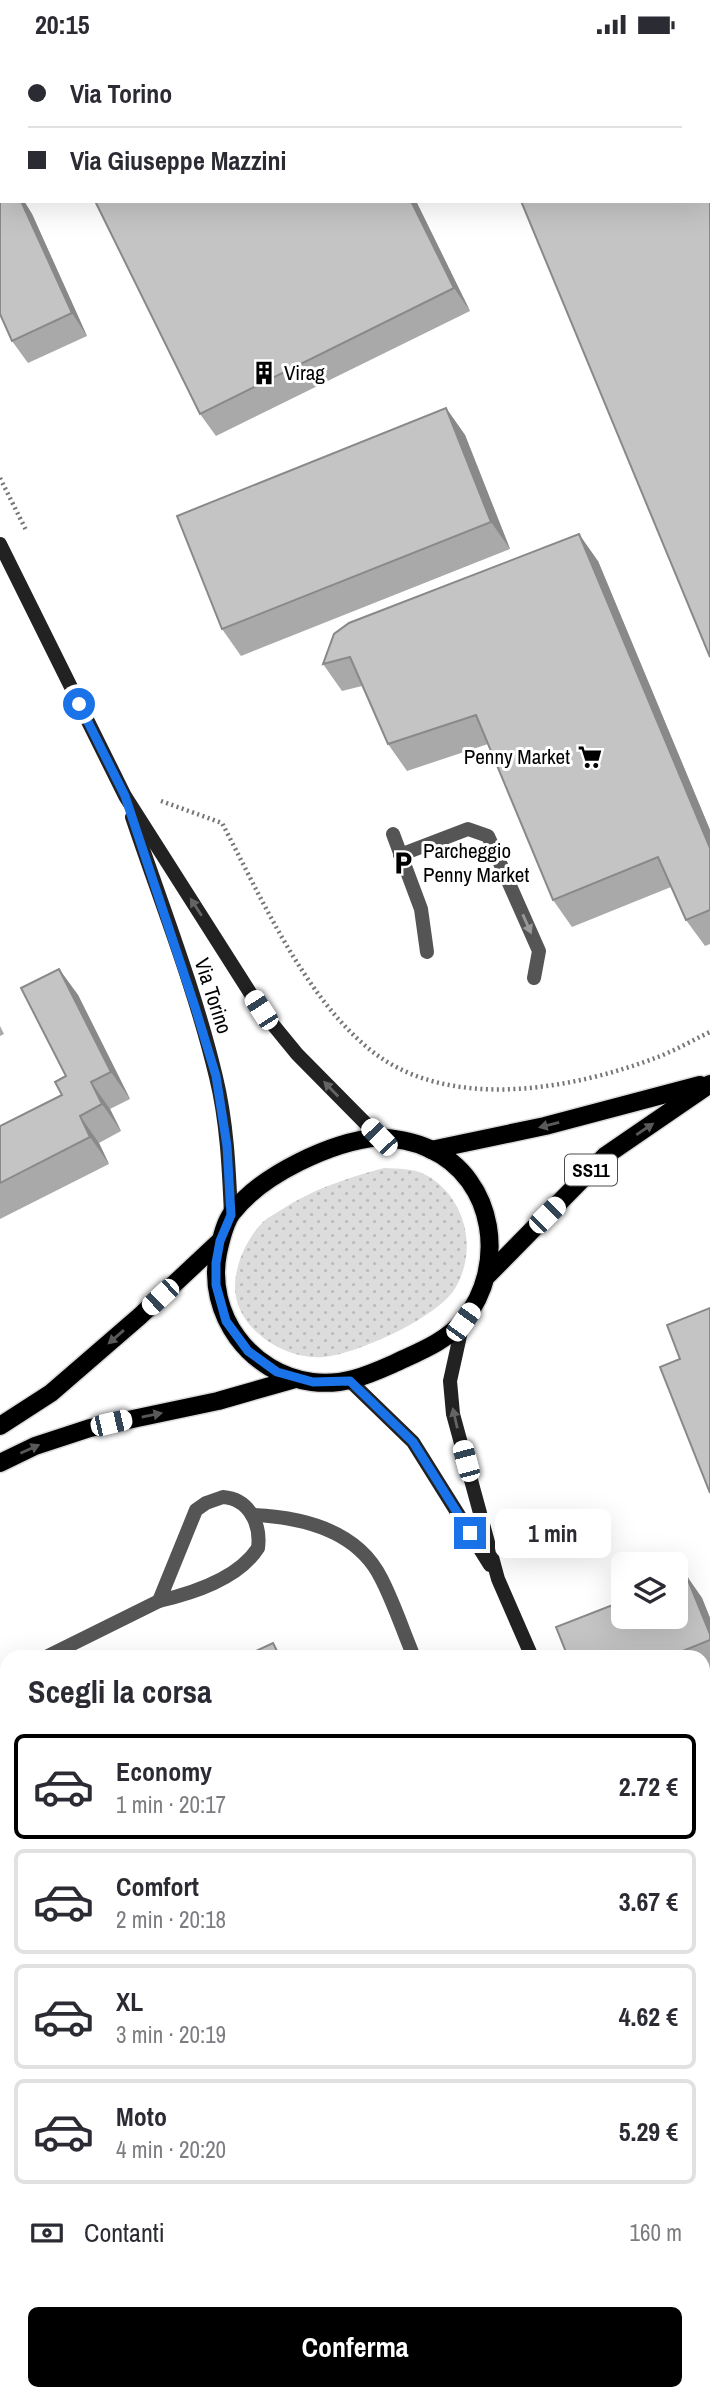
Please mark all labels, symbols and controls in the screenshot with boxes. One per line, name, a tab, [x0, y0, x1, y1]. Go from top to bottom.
text: 20:15	[35, 7, 90, 42]
text: Via Torino	[70, 76, 172, 111]
text: Via Giuseppe Mazzini	[70, 143, 286, 178]
place label: Virag	[284, 358, 325, 387]
building icon: Virag	[250, 359, 278, 387]
route start	[63, 688, 95, 720]
place label: Penny Market	[464, 742, 570, 771]
supermarket icon: Penny Market	[576, 743, 604, 771]
place label: Parcheggio Penny Market	[423, 836, 529, 889]
parking icon: Parcheggio Penny Market	[389, 849, 417, 877]
one-way arrow	[189, 897, 202, 917]
one-way arrow	[522, 914, 533, 935]
street label: Via Torino	[188, 954, 239, 1037]
car	[241, 987, 282, 1033]
one-way arrow	[323, 1080, 340, 1097]
car	[357, 1115, 402, 1159]
one-way arrow	[538, 1120, 560, 1131]
one-way arrow	[636, 1122, 654, 1136]
road number: SS11	[565, 1155, 617, 1185]
car	[525, 1193, 570, 1237]
car	[138, 1275, 183, 1319]
car	[443, 1299, 484, 1345]
one-way arrow	[107, 1329, 124, 1344]
one-way arrow	[449, 1407, 460, 1429]
car	[89, 1408, 134, 1438]
one-way arrow	[141, 1409, 163, 1420]
car	[451, 1438, 482, 1484]
one-way arrow	[20, 1443, 40, 1455]
callout: 1 min	[494, 1509, 610, 1557]
route end	[454, 1517, 486, 1549]
text: 1 min	[528, 1518, 578, 1549]
map controls	[611, 1552, 688, 1629]
button: layers	[611, 1552, 688, 1629]
text: Scegli la corsa	[28, 1670, 212, 1713]
text: Economy	[116, 1754, 212, 1789]
icon: car	[32, 1755, 95, 1818]
text: 2.72 €	[619, 1769, 678, 1804]
text: 1 min · 20:17	[116, 1789, 226, 1820]
text: Comfort	[116, 1869, 199, 1904]
icon: car	[32, 1870, 95, 1933]
text: 3.67 €	[619, 1884, 678, 1919]
text: 2 min · 20:18	[116, 1904, 226, 1935]
text: XL	[116, 1984, 143, 2019]
icon: car	[32, 1985, 95, 2048]
text: 4.62 €	[619, 1999, 678, 2034]
text: 3 min · 20:19	[116, 2019, 226, 2050]
text: Moto	[116, 2099, 167, 2134]
icon: car	[32, 2100, 95, 2163]
text: 5.29 €	[619, 2114, 678, 2149]
text: 4 min · 20:20	[116, 2134, 226, 2165]
icon: cash	[28, 2214, 66, 2252]
text: Contanti	[84, 2215, 165, 2250]
text: 160 m	[630, 2217, 682, 2248]
button: Conferma	[28, 2307, 682, 2387]

